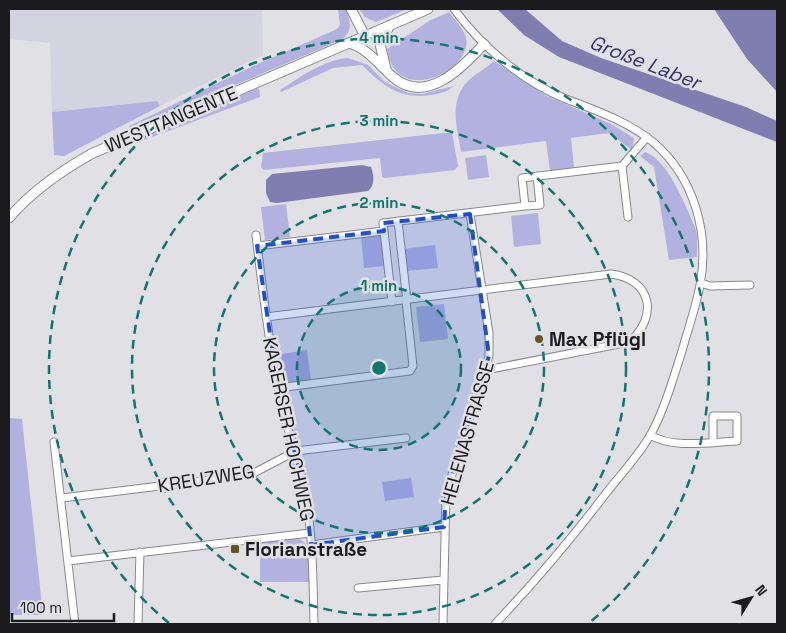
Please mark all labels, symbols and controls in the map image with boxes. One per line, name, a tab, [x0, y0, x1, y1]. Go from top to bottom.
text: 4 min	[359, 28, 399, 47]
water label: Große Laber	[586, 29, 707, 96]
street label: WESTTANGENTE	[101, 80, 241, 159]
text: 3 min	[360, 111, 398, 130]
text: 2 min	[360, 193, 398, 212]
text: 1 min	[361, 276, 397, 295]
place label: Max Pflügl	[549, 327, 646, 352]
marker: Max Pflügl	[533, 333, 545, 345]
street label: KAGERSER HOCHWEG	[257, 335, 320, 523]
street label: HELENASTRASSE	[435, 358, 500, 508]
centre of rings	[370, 359, 388, 377]
street label: KREUZWEG	[156, 459, 256, 498]
place label: Florianstraße	[245, 537, 367, 562]
marker: Florianstraße	[229, 543, 241, 555]
north arrow	[726, 573, 776, 623]
text: N	[751, 581, 771, 599]
scale bar	[12, 590, 115, 622]
text: 100 m	[20, 598, 62, 617]

